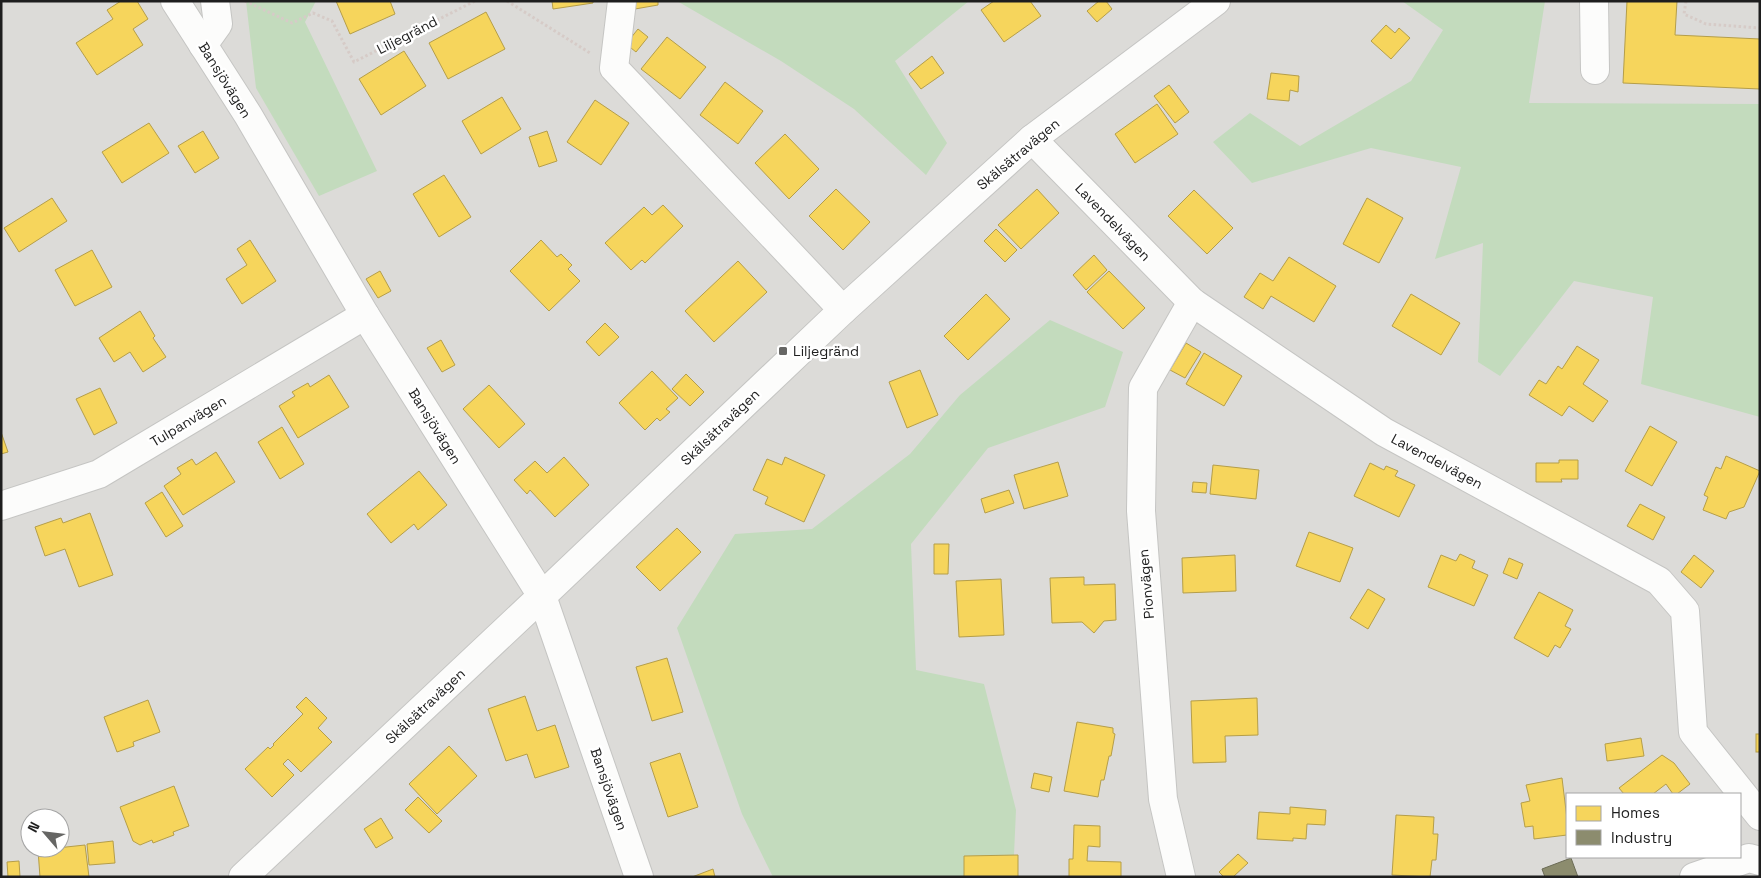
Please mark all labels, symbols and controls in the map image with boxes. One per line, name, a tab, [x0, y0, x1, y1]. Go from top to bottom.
street label: Liljegränd	[374, 12, 440, 58]
street label: Bansjövägen	[195, 39, 255, 121]
street label: Skälsätravägen	[973, 114, 1063, 194]
street label: Lavendelvägen	[1071, 179, 1155, 265]
place label: Liljegränd	[793, 342, 859, 360]
marker: Liljegränd	[777, 345, 789, 357]
street label: Bansjövägen	[405, 385, 465, 467]
street label: Skälsätravägen	[677, 385, 763, 469]
street label: Tulpanvägen	[147, 391, 229, 451]
street label: Lavendelvägen	[1388, 429, 1486, 493]
street label: Pionvägen	[1134, 548, 1158, 620]
street label: Skälsätravägen	[381, 664, 469, 748]
street label: Bansjövägen	[586, 745, 632, 833]
legend	[1566, 793, 1741, 858]
text: Homes	[1611, 803, 1660, 822]
north arrow	[20, 808, 70, 858]
text: N	[23, 819, 44, 835]
text: Industry	[1611, 828, 1672, 847]

